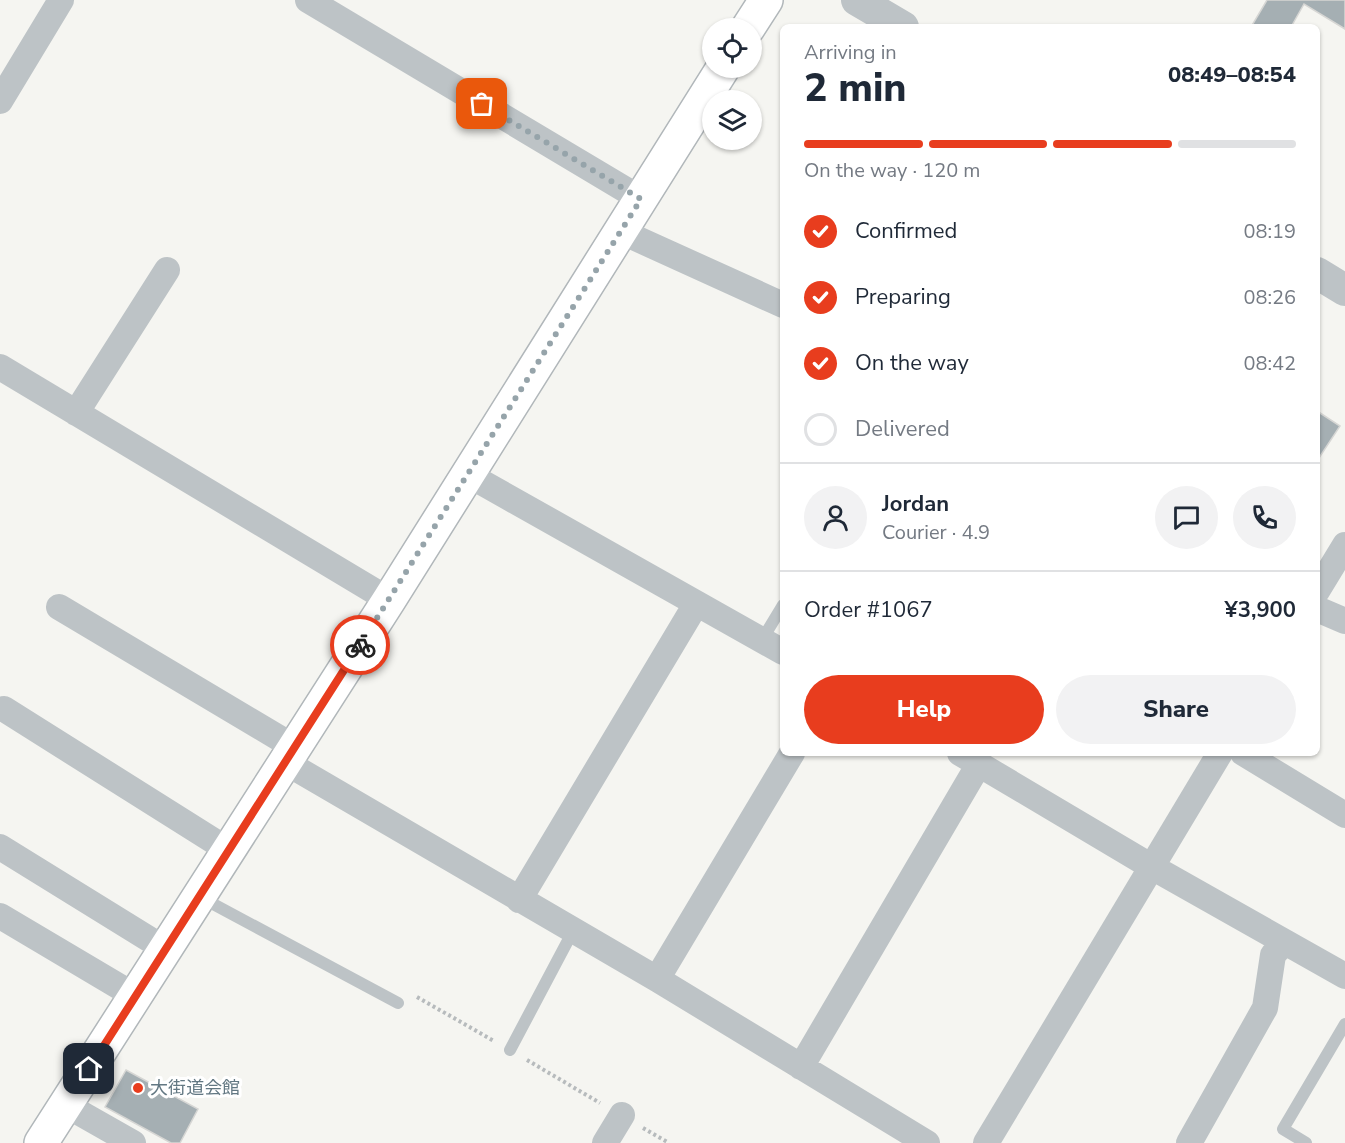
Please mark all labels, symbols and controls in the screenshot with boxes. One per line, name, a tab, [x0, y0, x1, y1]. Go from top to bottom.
map controls	[702, 18, 762, 150]
button: locate	[702, 18, 762, 78]
text: Arriving in	[804, 39, 897, 66]
text: 08:49–08:54	[1168, 60, 1296, 90]
text: 2 min	[804, 62, 907, 115]
pin	[456, 78, 507, 129]
icon: bag	[465, 87, 498, 120]
button: layers	[702, 90, 762, 150]
text: On the way · 120 m	[804, 157, 980, 184]
icon: check	[804, 215, 837, 248]
text: Confirmed	[855, 216, 957, 246]
text: 08:19	[1243, 218, 1296, 245]
icon: check	[804, 281, 837, 314]
text: Preparing	[855, 282, 951, 312]
text: 08:26	[1243, 284, 1296, 311]
icon: check	[804, 347, 837, 380]
text: On the way	[855, 348, 969, 378]
text: 08:42	[1243, 350, 1296, 377]
text: Delivered	[855, 414, 950, 444]
button: person	[804, 486, 867, 549]
button: chat	[1155, 486, 1218, 549]
button: phone	[1233, 486, 1296, 549]
text: Jordan	[882, 489, 949, 519]
text: Courier · 4.9	[882, 519, 990, 546]
text: Order #1067	[804, 595, 933, 625]
text: ¥3,900	[1225, 595, 1296, 625]
courier	[330, 615, 390, 675]
icon: bike	[344, 629, 377, 662]
button: Help	[804, 675, 1044, 744]
button: Share	[1056, 675, 1296, 744]
pin	[63, 1043, 114, 1094]
icon: home	[72, 1052, 105, 1085]
place label: 大街道会館	[150, 1076, 240, 1100]
marker: 大街道会館	[131, 1081, 145, 1095]

